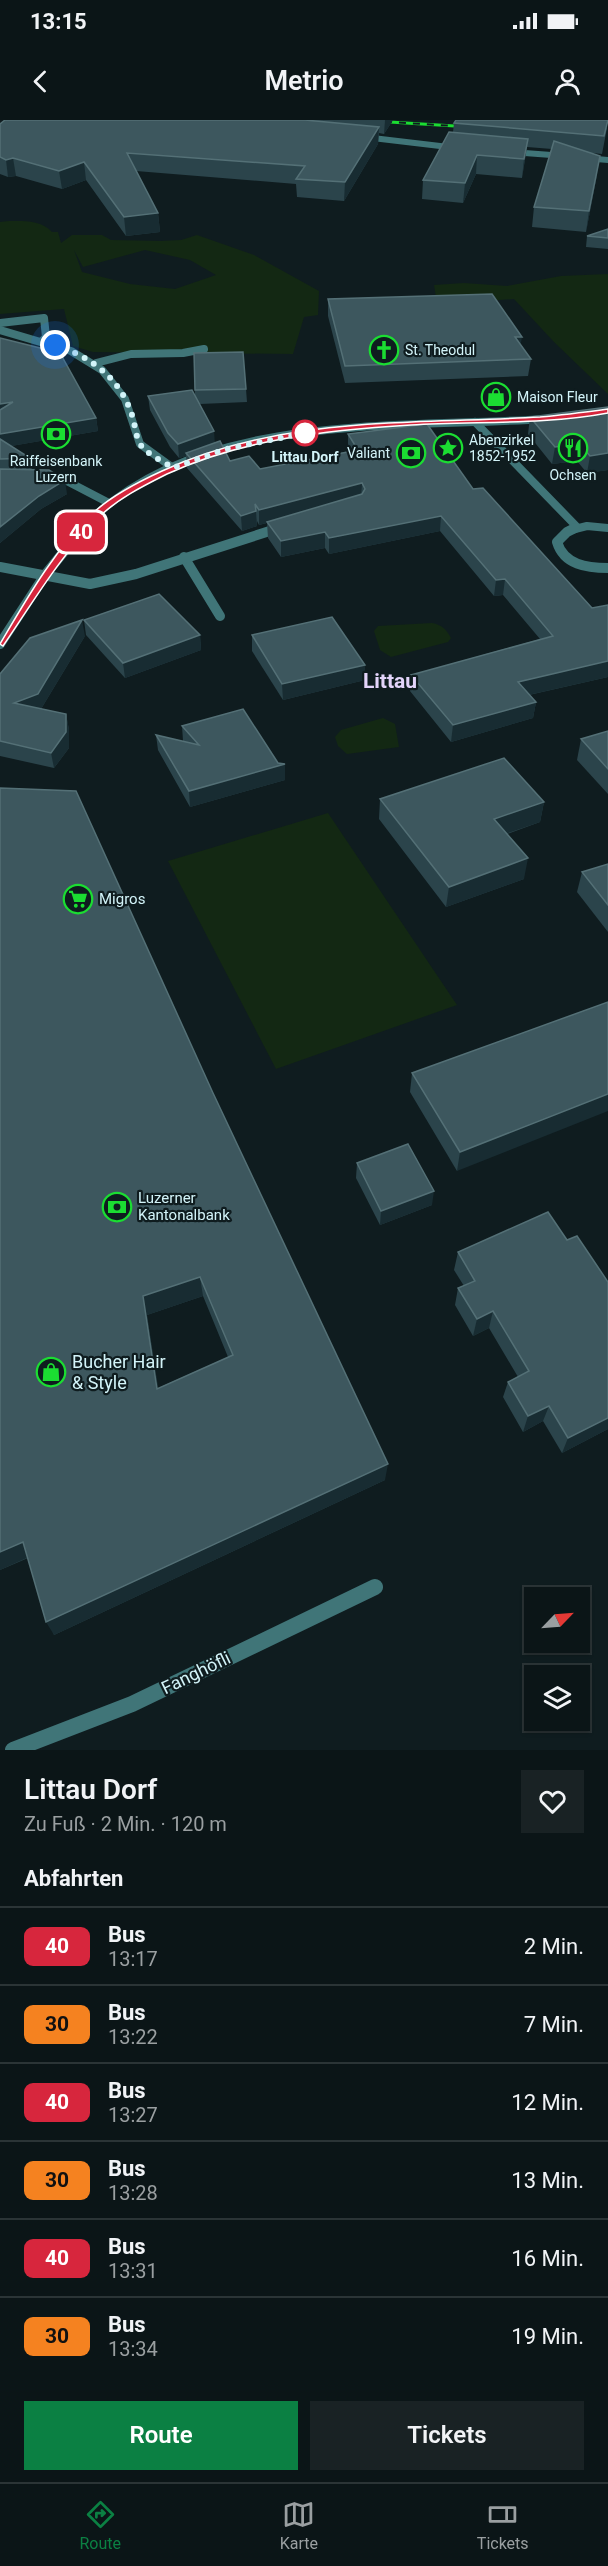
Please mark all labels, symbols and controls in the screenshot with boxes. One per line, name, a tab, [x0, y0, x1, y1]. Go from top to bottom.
text: 13:15	[30, 9, 87, 34]
icon: back	[24, 65, 57, 98]
text: Metrio	[264, 65, 344, 97]
icon: person	[551, 65, 584, 98]
your location	[40, 330, 70, 360]
church icon: St. Theodul	[368, 334, 400, 366]
place label: St. Theodul	[405, 342, 475, 358]
shop icon: Maison Fleur	[480, 381, 512, 413]
place label: Maison Fleur	[517, 389, 598, 405]
bank icon: Raiffeisenbank Luzern	[40, 418, 72, 450]
marker: Littau Dorf	[292, 420, 318, 446]
place icon: Abenzirkel 1852-1952	[432, 432, 464, 464]
place label: Abenzirkel 1852-1952	[469, 432, 536, 464]
restaurant icon: Ochsen	[557, 432, 589, 464]
bank icon: Valiant	[395, 437, 427, 469]
place label: Valiant	[347, 445, 390, 461]
place label: Littau Dorf	[272, 449, 339, 465]
place label: Raiffeisenbank Luzern	[10, 453, 103, 485]
place label: Ochsen	[549, 467, 597, 483]
line badge: 40	[54, 512, 108, 552]
text: 40	[69, 520, 93, 544]
district label: Littau	[363, 669, 417, 693]
supermarket icon: Migros	[62, 883, 94, 915]
place label: Migros	[99, 890, 145, 908]
place label: Luzerner Kantonalbank	[138, 1189, 230, 1224]
bank icon: Luzerner Kantonalbank	[101, 1191, 133, 1223]
place label: Bucher Hair & Style	[72, 1351, 166, 1393]
shop icon: Bucher Hair & Style	[35, 1356, 67, 1388]
north arrow	[524, 1587, 590, 1653]
map controls	[524, 1587, 590, 1731]
street label: Fanghöfli	[158, 1647, 234, 1698]
button: layers	[524, 1665, 590, 1731]
button: heart	[521, 1770, 584, 1833]
text: Littau Dorf	[24, 1773, 157, 1806]
text: Zu Fuß · 2 Min. · 120 m	[24, 1812, 227, 1836]
text: Abfahrten	[24, 1866, 123, 1891]
text: Bus	[108, 1922, 146, 1947]
text: 40	[45, 1934, 69, 1958]
text: 2 Min.	[524, 1934, 584, 1959]
text: 13:17	[108, 1947, 158, 1971]
text: Bus	[108, 2000, 146, 2025]
text: 30	[45, 2012, 69, 2036]
text: 7 Min.	[524, 2012, 584, 2037]
text: 13:22	[108, 2025, 158, 2049]
text: Bus	[108, 2078, 146, 2103]
text: 40	[45, 2090, 69, 2114]
text: 12 Min.	[511, 2090, 584, 2115]
text: 13:27	[108, 2103, 158, 2127]
text: Bus	[108, 2156, 146, 2181]
text: 30	[45, 2168, 69, 2192]
text: 13 Min.	[511, 2168, 584, 2193]
text: 13:28	[108, 2181, 158, 2205]
text: Bus	[108, 2234, 146, 2259]
text: 40	[45, 2246, 69, 2270]
text: 16 Min.	[511, 2246, 584, 2271]
text: 13:31	[108, 2259, 158, 2283]
text: Bus	[108, 2312, 146, 2337]
text: 30	[45, 2324, 69, 2348]
text: 19 Min.	[511, 2324, 584, 2349]
text: 13:34	[108, 2337, 158, 2361]
button: Route	[24, 2401, 298, 2470]
button: Tickets	[310, 2401, 584, 2470]
tab: Route	[79, 2498, 121, 2553]
tab: Karte	[280, 2498, 318, 2553]
tab: Tickets	[477, 2498, 529, 2553]

